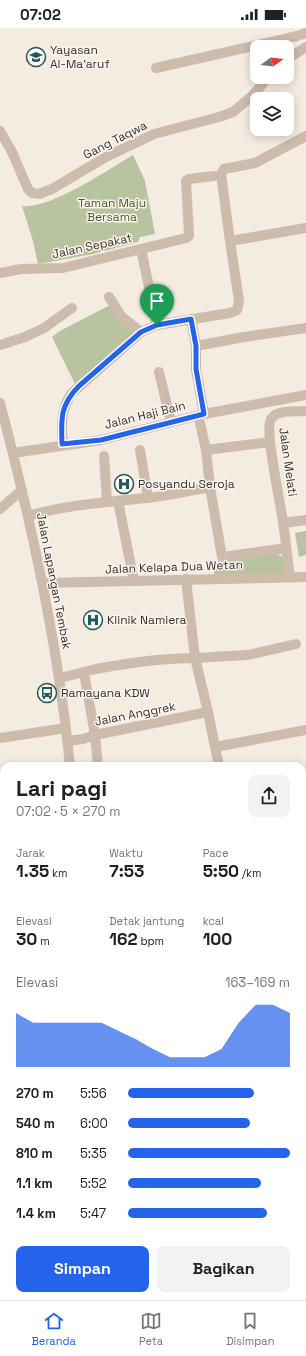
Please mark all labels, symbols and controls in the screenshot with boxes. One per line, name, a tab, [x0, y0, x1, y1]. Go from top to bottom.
text: 07:02	[20, 5, 61, 24]
north arrow	[250, 40, 294, 84]
map controls	[250, 40, 294, 136]
place label: Yayasan Al-Ma'aruf	[50, 42, 110, 72]
school or university icon: Yayasan Al-Ma'aruf	[25, 46, 47, 68]
button: layers	[250, 92, 294, 136]
street label: Gang Taqwa	[80, 117, 150, 163]
park label: Taman Maju Bersama	[78, 195, 146, 225]
street label: Jalan Sepakat	[51, 230, 133, 262]
pin	[140, 284, 174, 325]
icon: arrive	[146, 290, 168, 312]
street label: Jalan Haji Bain	[103, 397, 187, 433]
street label: Jalan Melati	[275, 427, 301, 498]
hospital icon: Posyandu Seroja	[113, 473, 135, 495]
place label: Posyandu Seroja	[138, 476, 235, 492]
street label: Jalan Lapangan Tembak	[33, 511, 75, 651]
street label: Jalan Kelapa Dua Wetan	[105, 557, 243, 577]
hospital icon: Klinik Namiera	[82, 609, 104, 631]
place label: Klinik Namiera	[107, 612, 187, 628]
bus stop icon: Ramayana KDW	[36, 682, 58, 704]
place label: Ramayana KDW	[61, 685, 150, 701]
street label: Jalan Anggrek	[93, 698, 177, 730]
text: Lari pagi	[16, 774, 107, 802]
button: share	[248, 775, 290, 817]
text: 07:02 · 5 × 270 m	[16, 803, 120, 820]
text: Jarak	[16, 846, 45, 860]
text: Waktu	[109, 846, 143, 860]
text: Pace	[203, 846, 228, 860]
text: 1.35	[16, 860, 49, 882]
text: 7:53	[109, 860, 144, 882]
text: 5:50	[203, 860, 239, 882]
text: km	[49, 866, 68, 880]
text: /km	[239, 866, 261, 880]
text: Elevasi	[16, 914, 52, 928]
text: Detak jantung	[109, 914, 184, 928]
text: kcal	[203, 914, 224, 928]
text: 30	[16, 928, 37, 950]
text: 162	[109, 928, 138, 950]
text: 100	[203, 928, 232, 950]
text: m	[37, 934, 50, 948]
text: bpm	[138, 934, 164, 948]
text: Elevasi	[16, 974, 58, 991]
text: 163–169 m	[225, 974, 290, 991]
text: 270 m	[16, 1085, 54, 1102]
text: 5:56	[80, 1085, 107, 1102]
text: 540 m	[16, 1115, 55, 1132]
text: 6:00	[80, 1115, 108, 1132]
text: 810 m	[16, 1145, 53, 1162]
text: 5:35	[80, 1145, 107, 1162]
text: 1.1 km	[16, 1175, 53, 1192]
text: 5:52	[80, 1175, 107, 1192]
text: 1.4 km	[16, 1205, 56, 1222]
text: 5:47	[80, 1205, 106, 1222]
button: Simpan	[16, 1246, 149, 1292]
button: Bagikan	[157, 1246, 290, 1292]
tab: Beranda	[32, 1310, 76, 1348]
tab: Peta	[139, 1310, 163, 1348]
tab: Disimpan	[226, 1310, 274, 1348]

